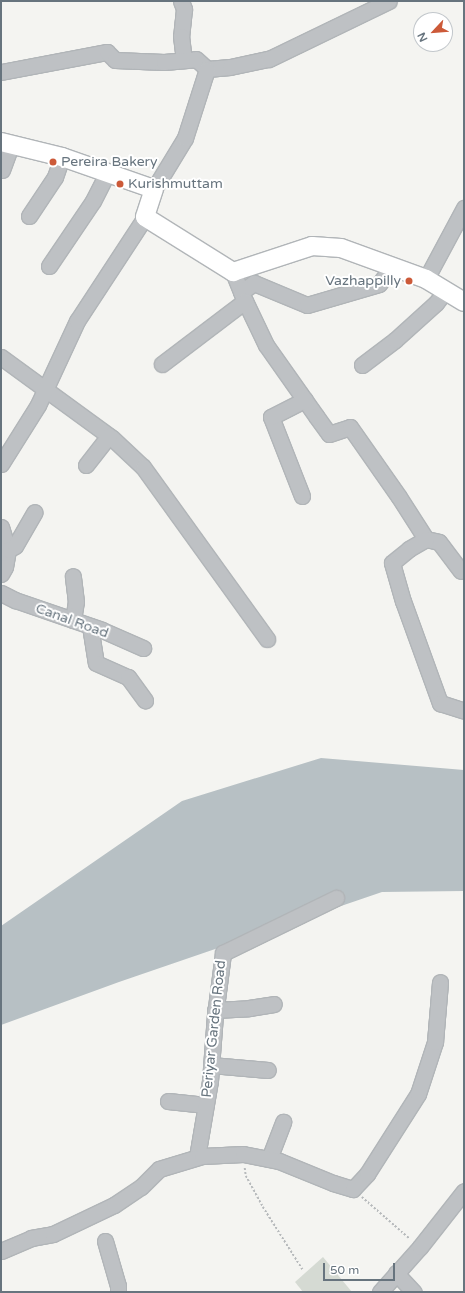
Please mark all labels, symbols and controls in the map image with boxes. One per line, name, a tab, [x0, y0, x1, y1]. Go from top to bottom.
north arrow	[413, 12, 453, 52]
text: N	[415, 30, 430, 44]
place label: Pereira Bakery	[61, 154, 157, 170]
marker: Pereira Bakery	[48, 157, 58, 167]
place label: Kurishmuttam	[128, 176, 223, 192]
marker: Kurishmuttam	[115, 179, 125, 189]
place label: Vazhappilly	[325, 273, 401, 289]
marker: Vazhappilly	[404, 276, 414, 286]
street label: Canal Road	[33, 600, 111, 642]
street label: Periyar Garden Road	[198, 959, 230, 1099]
scale bar	[325, 1255, 397, 1281]
text: 50 m	[330, 1263, 359, 1277]

